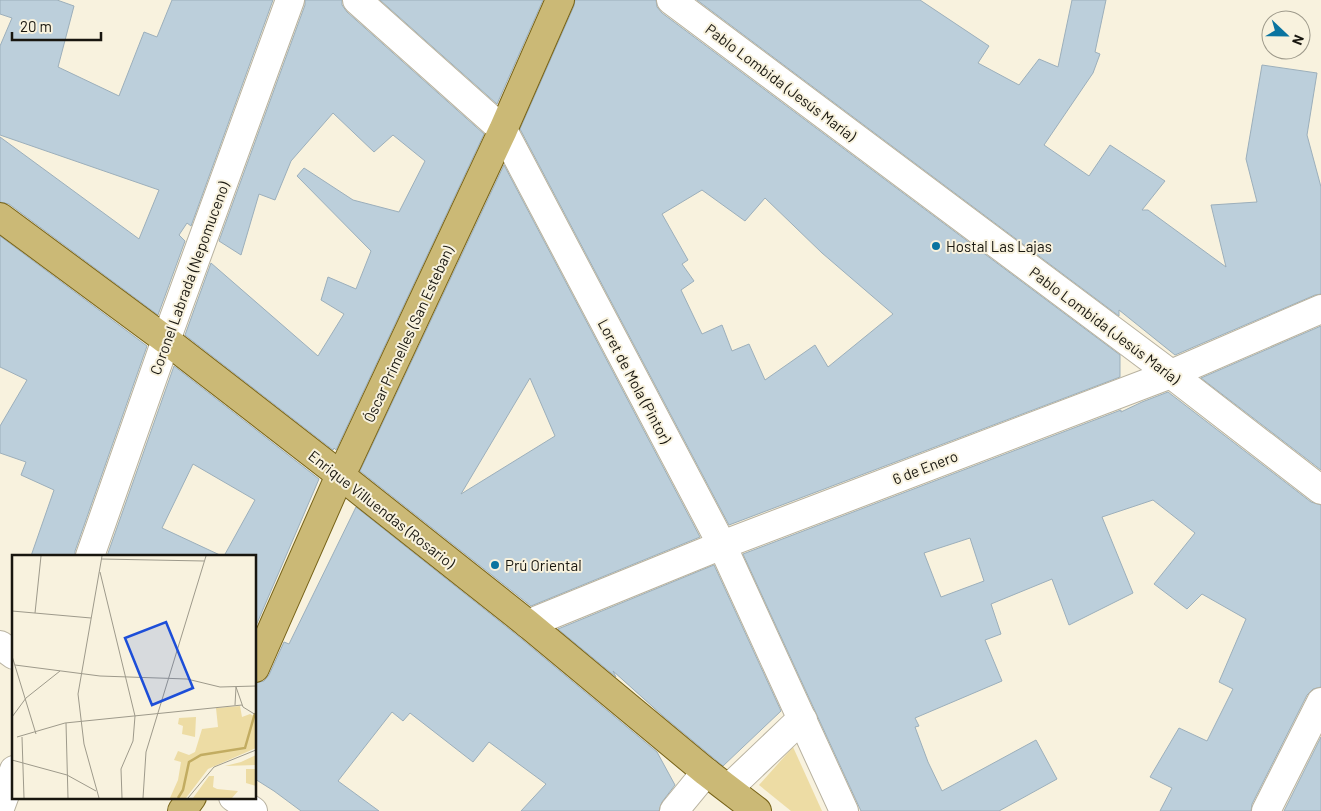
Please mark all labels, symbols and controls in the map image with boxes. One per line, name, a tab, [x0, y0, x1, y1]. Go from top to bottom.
scale bar	[12, 10, 101, 42]
north arrow	[1261, 10, 1311, 60]
text: 20 m	[20, 17, 52, 35]
street label: Pablo Lombida (Jesús María)	[702, 19, 860, 145]
text: N	[1289, 33, 1308, 48]
street label: Coronel Labrada (Nepomuceno)	[146, 179, 232, 377]
place label: Hostal Las Lajas	[946, 237, 1052, 255]
marker: Hostal Las Lajas	[930, 240, 942, 252]
street label: Óscar Primelles (San Esteban)	[359, 243, 457, 425]
street label: Pablo Lombida (Jesús María)	[1026, 262, 1184, 388]
street label: Loret de Mola (Pintor)	[595, 316, 675, 446]
street label: Enrique Villuendas (Rosario)	[305, 446, 459, 572]
street label: 6 de Enero	[890, 446, 960, 488]
inset map	[12, 555, 256, 798]
place label: Prú Oriental	[505, 556, 582, 574]
marker: Prú Oriental	[489, 559, 501, 571]

